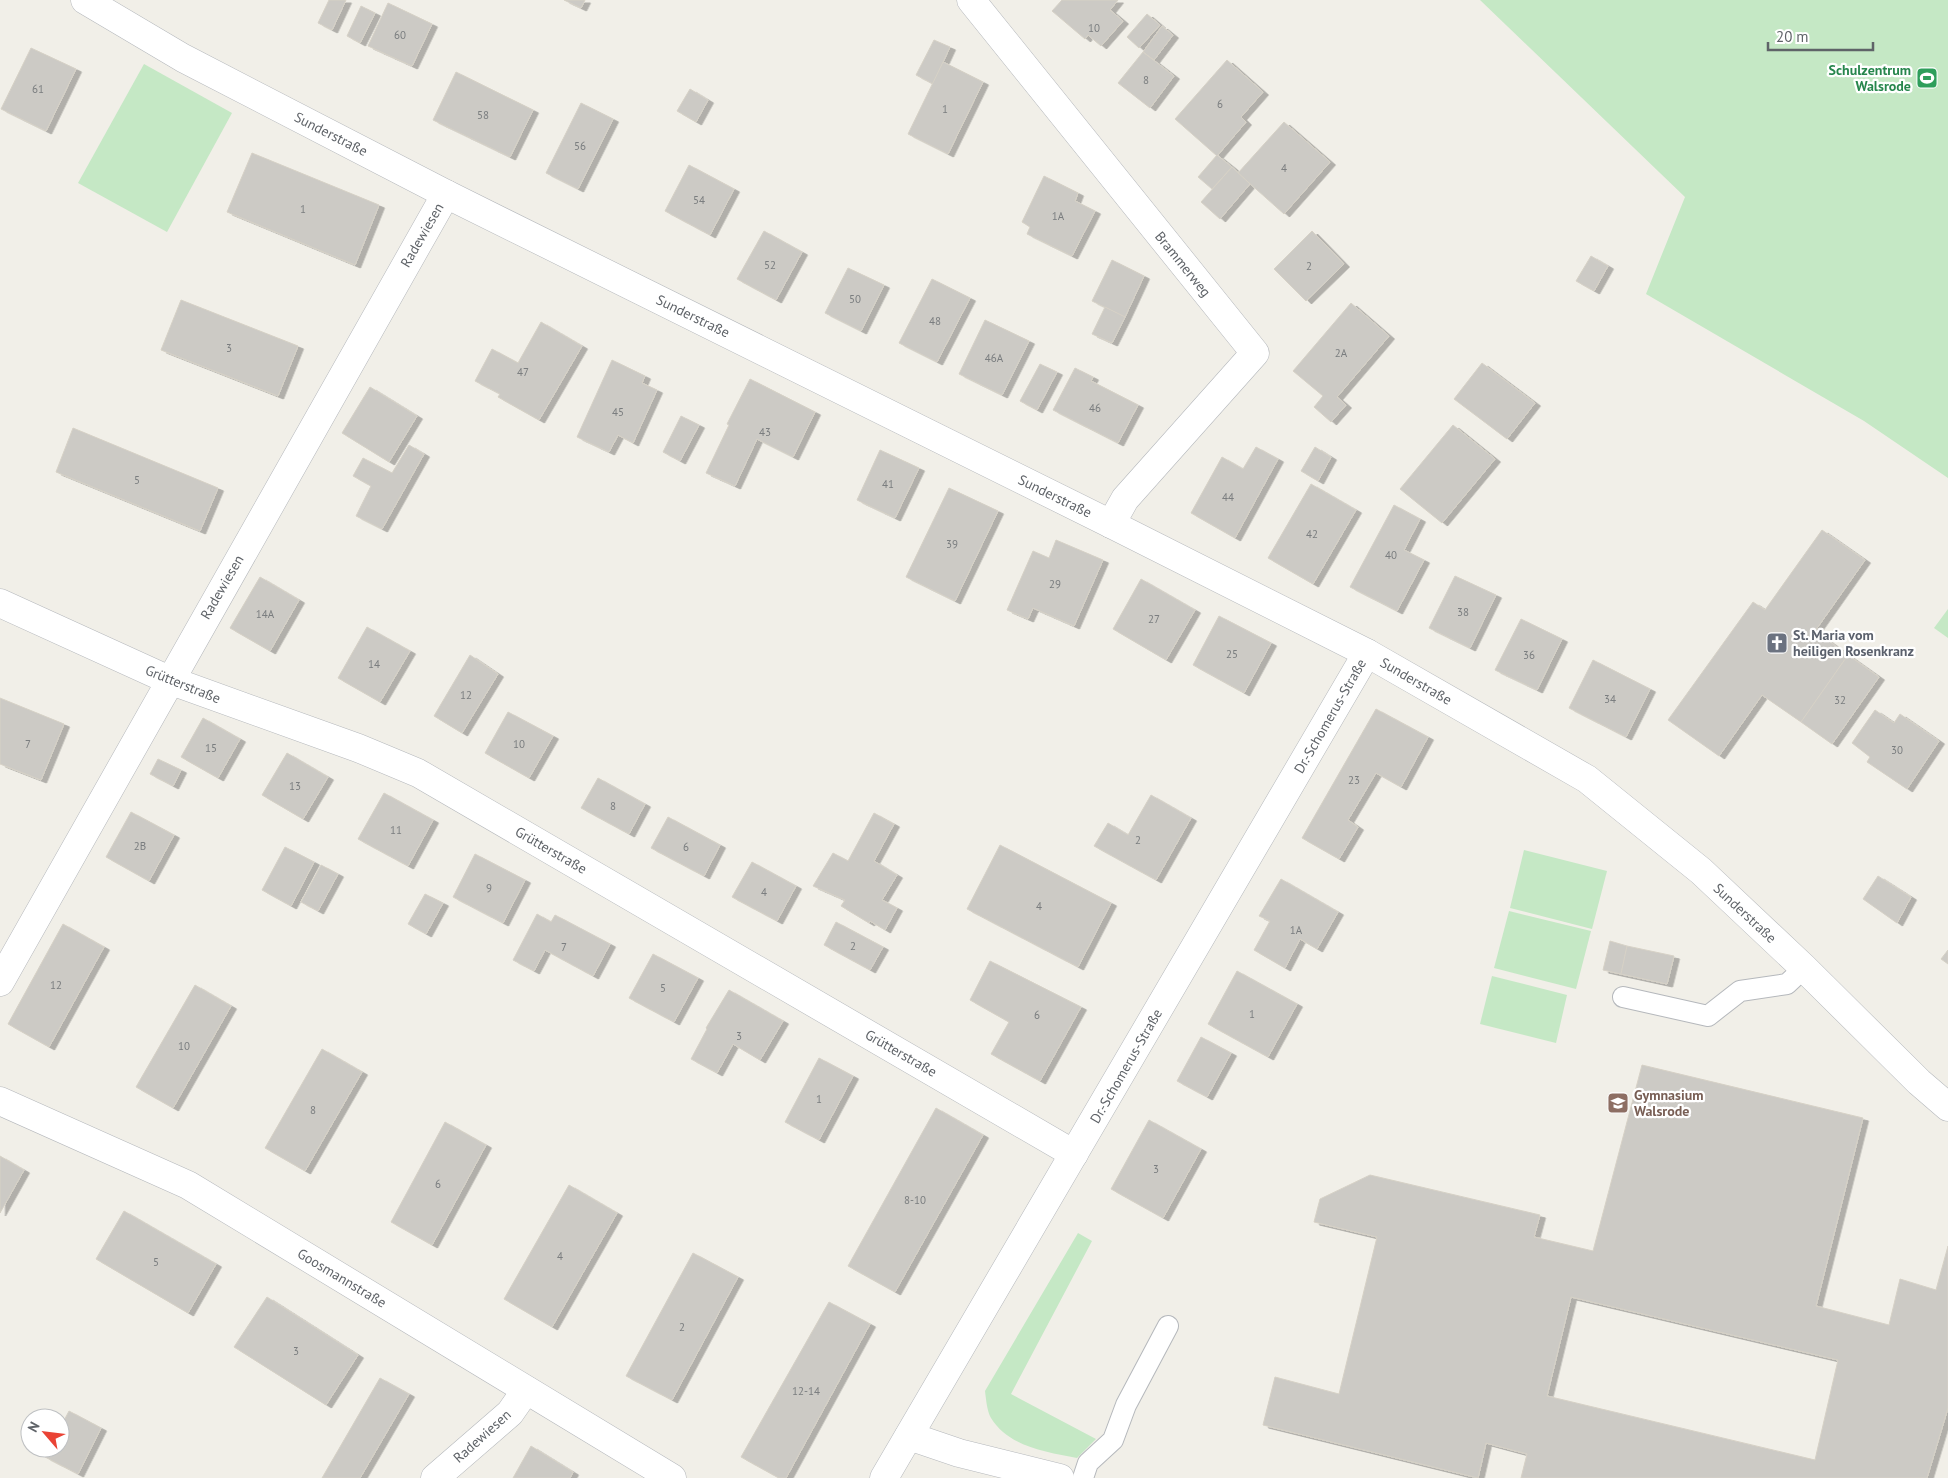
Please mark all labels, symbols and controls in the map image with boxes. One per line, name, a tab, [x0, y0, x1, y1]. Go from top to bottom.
scale bar	[1768, 20, 1873, 52]
house number: 10	[1088, 21, 1100, 35]
text: 20 m	[1776, 27, 1809, 46]
house number: 60	[394, 28, 406, 42]
place label: Schulzentrum Walsrode	[1829, 61, 1911, 95]
sports icon: Schulzentrum Walsrode	[1915, 66, 1939, 90]
house number: 8	[1143, 73, 1149, 87]
house number: 61	[32, 82, 44, 96]
house number: 6	[1217, 97, 1223, 111]
house number: 1	[942, 102, 948, 116]
street label: Sunderstraße	[291, 108, 371, 160]
house number: 58	[477, 108, 489, 122]
house number: 56	[574, 139, 586, 153]
house number: 4	[1281, 161, 1287, 175]
house number: 54	[693, 193, 705, 207]
street label: Radewiesen	[396, 200, 448, 270]
house number: 1	[300, 202, 306, 216]
house number: 1A	[1052, 209, 1065, 223]
street label: Brammerweg	[1151, 228, 1215, 300]
house number: 52	[764, 258, 776, 272]
house number: 2	[1306, 259, 1312, 273]
street label: Sunderstraße	[653, 290, 733, 342]
house number: 50	[849, 292, 861, 306]
house number: 48	[929, 314, 941, 328]
house number: 3	[226, 341, 232, 355]
house number: 2A	[1335, 346, 1348, 360]
house number: 46A	[985, 351, 1004, 365]
house number: 47	[517, 365, 529, 379]
house number: 46	[1089, 401, 1101, 415]
house number: 45	[612, 405, 624, 419]
house number: 43	[759, 425, 771, 439]
street label: Sunderstraße	[1015, 470, 1095, 522]
house number: 5	[134, 473, 140, 487]
house number: 41	[882, 477, 894, 491]
house number: 44	[1222, 490, 1234, 504]
house number: 42	[1306, 527, 1318, 541]
house number: 39	[946, 537, 958, 551]
house number: 40	[1385, 548, 1397, 562]
street label: Radewiesen	[196, 552, 248, 622]
house number: 29	[1049, 577, 1061, 591]
house number: 38	[1457, 605, 1469, 619]
house number: 14A	[256, 607, 275, 621]
house number: 27	[1148, 612, 1160, 626]
place label: St. Maria vom heiligen Rosenkranz	[1793, 626, 1914, 660]
church icon: St. Maria vom heiligen Rosenkranz	[1765, 631, 1789, 655]
house number: 25	[1226, 647, 1238, 661]
house number: 36	[1523, 648, 1535, 662]
street label: Sunderstraße	[1377, 653, 1455, 709]
street label: Dr.-Schomerus-Straße	[1290, 656, 1370, 776]
house number: 14	[368, 657, 380, 671]
street label: Grütterstraße	[143, 661, 223, 707]
house number: 12	[460, 688, 472, 702]
house number: 34	[1604, 692, 1616, 706]
house number: 32	[1834, 693, 1846, 707]
house number: 7	[25, 737, 31, 751]
house number: 10	[513, 737, 525, 751]
house number: 15	[205, 741, 217, 755]
house number: 30	[1891, 743, 1903, 757]
house number: 23	[1348, 773, 1360, 787]
house number: 13	[289, 779, 301, 793]
house number: 8	[610, 799, 616, 813]
street label: Grütterstraße	[512, 822, 590, 878]
house number: 11	[390, 823, 402, 837]
house number: 2	[1135, 833, 1141, 847]
house number: 2B	[134, 839, 146, 853]
house number: 6	[683, 840, 689, 854]
street label: Sunderstraße	[1710, 879, 1780, 947]
house number: 9	[486, 881, 492, 895]
house number: 4	[761, 885, 767, 899]
house number: 4	[1036, 899, 1042, 913]
house number: 1A	[1290, 923, 1303, 937]
house number: 2	[850, 939, 856, 953]
house number: 7	[561, 940, 567, 954]
house number: 12	[50, 978, 62, 992]
house number: 5	[660, 981, 666, 995]
street label: Dr.-Schomerus-Straße	[1086, 1006, 1166, 1126]
house number: 1	[1249, 1007, 1255, 1021]
house number: 6	[1034, 1008, 1040, 1022]
street label: Grütterstraße	[862, 1025, 940, 1081]
house number: 3	[736, 1029, 742, 1043]
house number: 10	[178, 1039, 190, 1053]
place label: Gymnasium Walsrode	[1634, 1086, 1704, 1120]
school or university icon: Gymnasium Walsrode	[1606, 1091, 1630, 1115]
house number: 1	[816, 1092, 822, 1106]
house number: 8	[310, 1103, 316, 1117]
house number: 3	[1153, 1162, 1159, 1176]
house number: 6	[435, 1177, 441, 1191]
house number: 8-10	[904, 1193, 926, 1207]
street label: Goosmannstraße	[294, 1244, 390, 1312]
house number: 4	[557, 1249, 563, 1263]
house number: 5	[153, 1255, 159, 1269]
house number: 2	[679, 1320, 685, 1334]
house number: 3	[293, 1344, 299, 1358]
house number: 12-14	[792, 1384, 820, 1398]
street label: Radewiesen	[449, 1405, 515, 1467]
north arrow	[20, 1408, 70, 1458]
text: N	[23, 1419, 44, 1435]

